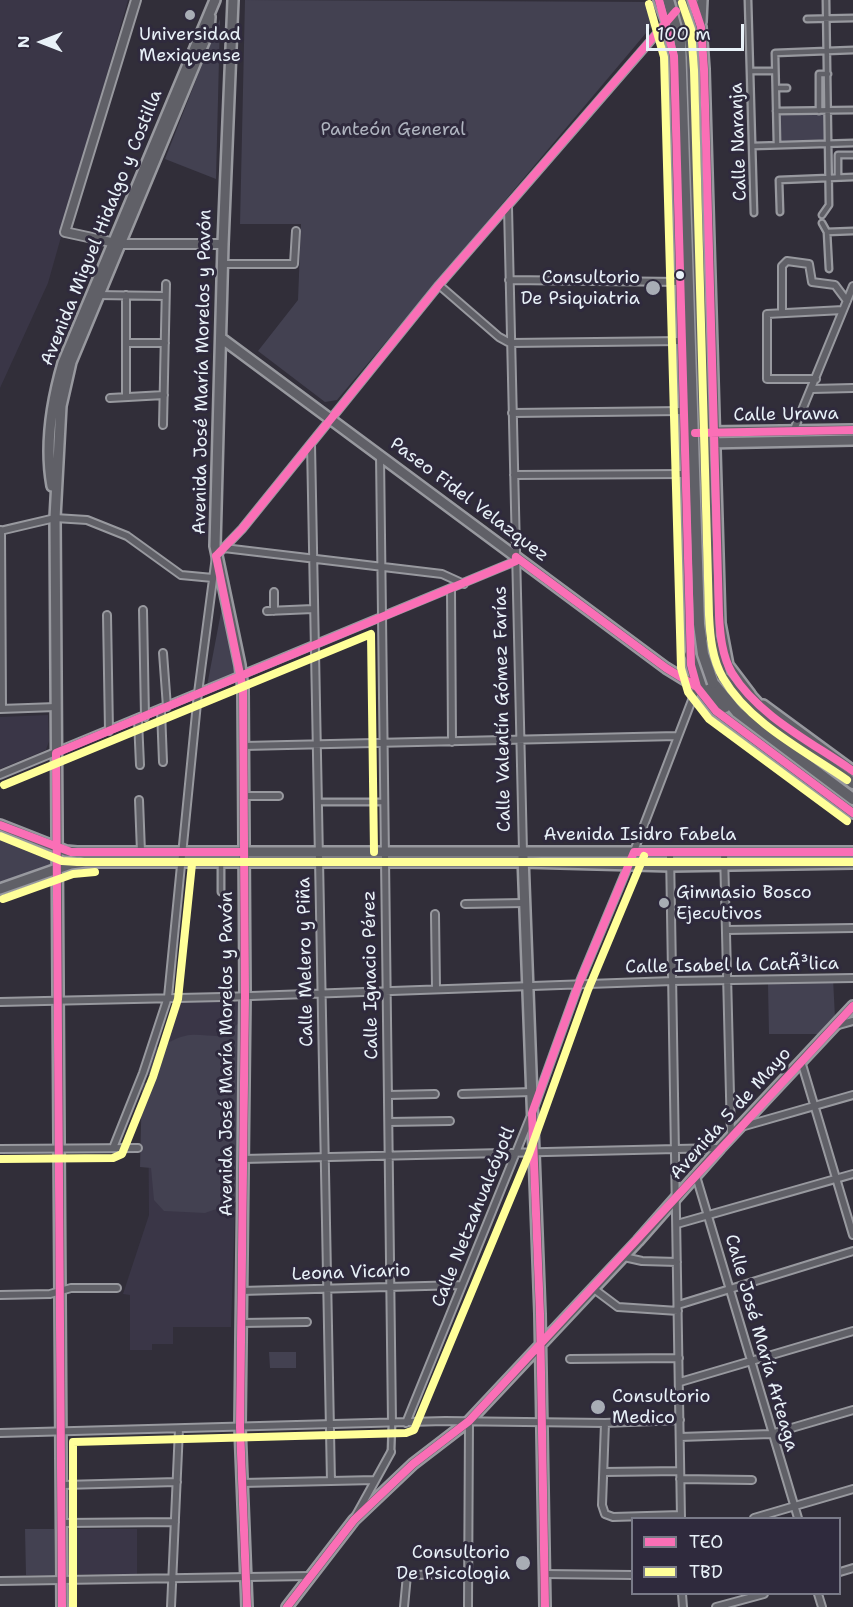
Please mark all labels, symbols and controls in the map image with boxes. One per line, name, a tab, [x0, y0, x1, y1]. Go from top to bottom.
marker: Universidad Mexiquense	[183, 8, 197, 22]
north arrow	[12, 12, 72, 72]
scale bar	[649, 12, 746, 50]
text: 100 m	[657, 22, 711, 46]
place label: Universidad Mexiquense	[139, 24, 241, 66]
text: N	[13, 36, 34, 48]
street label: Calle Naranja	[726, 82, 752, 202]
street label: Avenida Miguel Hidalgo y Costilla	[37, 87, 167, 369]
park label: Panteón General	[320, 119, 466, 141]
street label: Avenida José María Morelos y Pavón	[189, 209, 217, 535]
place label: Consultorio De Psiquiatria	[521, 267, 640, 310]
unlabelled marker	[674, 269, 686, 281]
marker: Consultorio De Psiquiatria	[644, 279, 662, 297]
street label: Calle Urawa	[733, 403, 839, 427]
street label: Paseo Fidel Velazquez	[385, 433, 553, 567]
street label: Calle Valentín Gómez Farías	[490, 586, 516, 832]
street label: Avenida Isidro Fabela	[544, 824, 736, 846]
street label: Calle Melero y Piña	[294, 877, 318, 1047]
place label: Gimnasio Bosco Ejecutivos	[676, 882, 812, 924]
street label: Calle Ignacio Pérez	[359, 890, 383, 1060]
street label: Avenida José María Morelos y Pavón	[216, 891, 238, 1217]
marker: Gimnasio Bosco Ejecutivos	[657, 896, 671, 910]
street label: Calle Isabel la CatÃ³lica	[625, 953, 839, 979]
street label: Avenida 5 de Mayo	[666, 1043, 796, 1185]
street label: Calle Netzahualcóyotl	[428, 1124, 520, 1310]
street label: Calle José María Arteaga	[720, 1232, 802, 1454]
street label: Leona Vicario	[291, 1260, 411, 1286]
place label: Consultorio Medico	[612, 1386, 710, 1428]
marker: Consultorio Medico	[589, 1398, 607, 1416]
legend	[631, 1517, 841, 1595]
text: TEO	[689, 1530, 723, 1554]
place label: Consultorio De Psicologia	[396, 1542, 510, 1584]
marker: Consultorio De Psicologia	[514, 1554, 532, 1572]
text: TBD	[689, 1560, 723, 1584]

